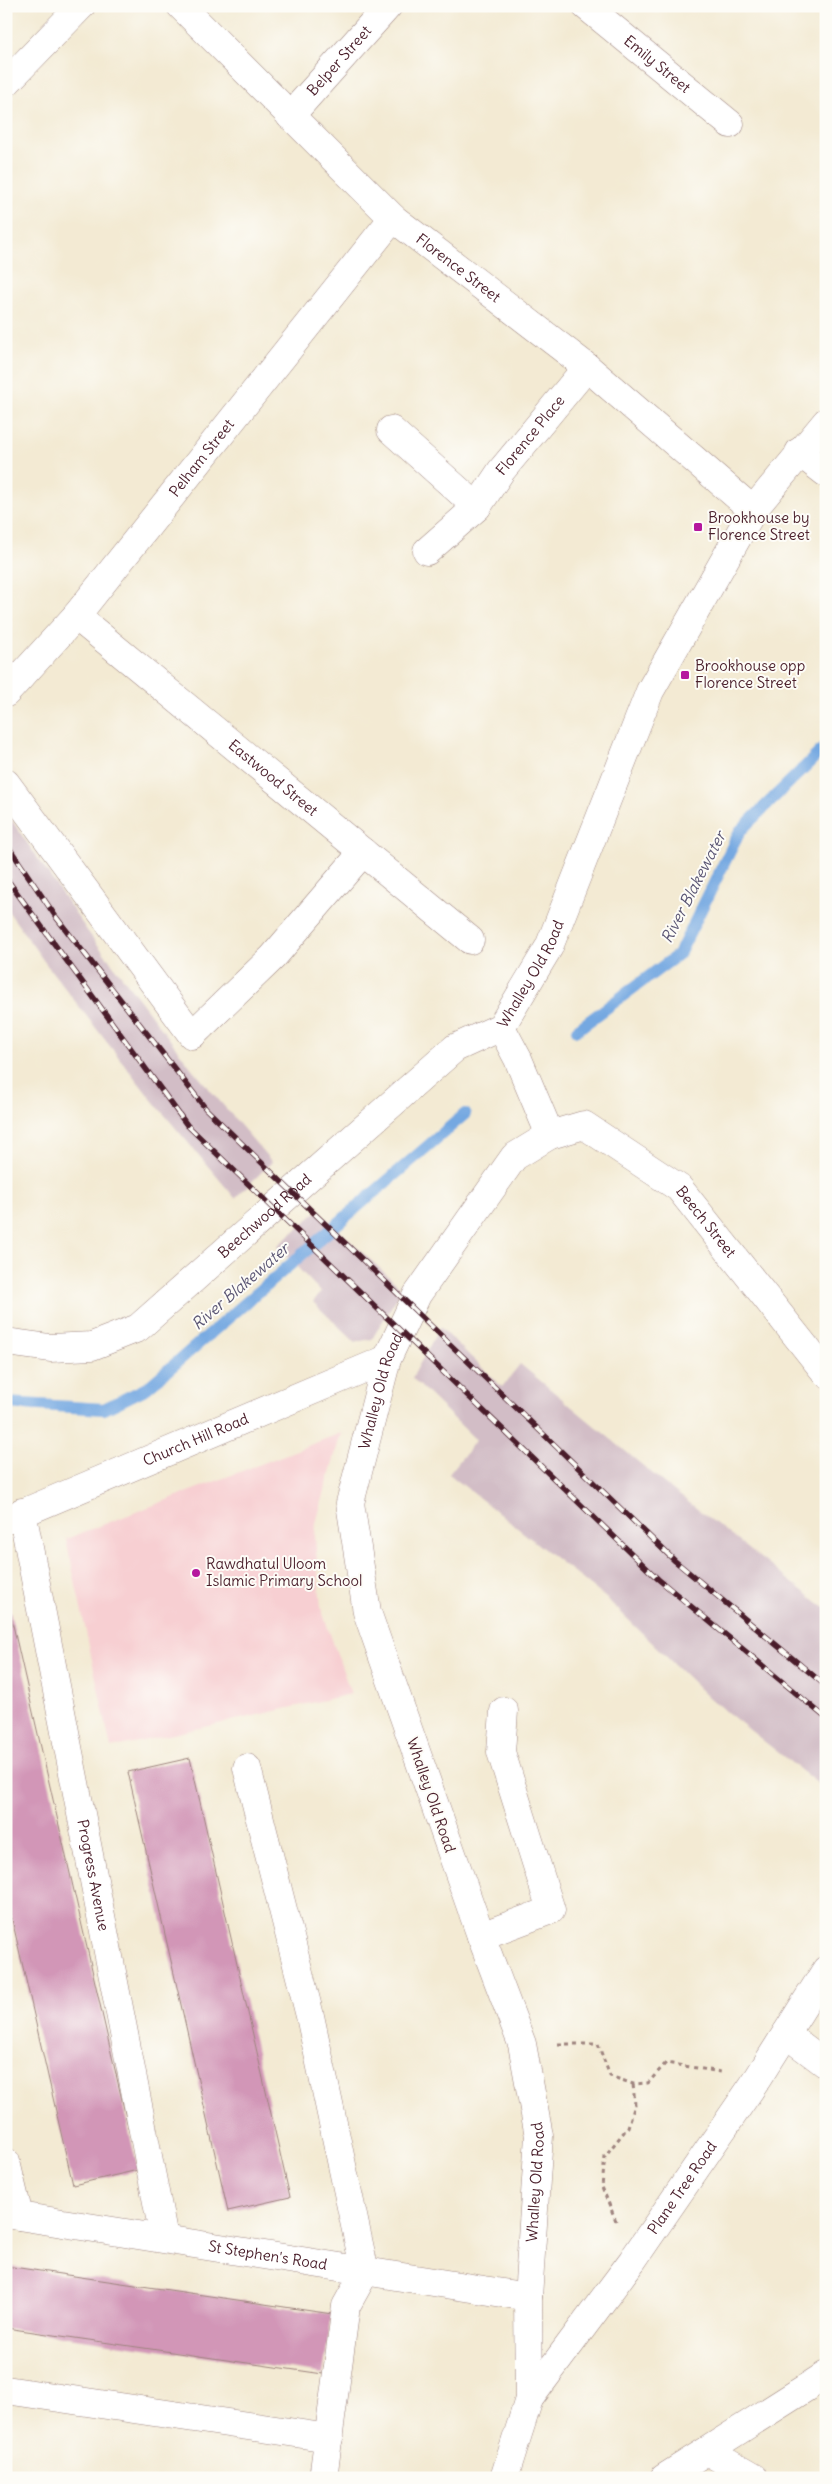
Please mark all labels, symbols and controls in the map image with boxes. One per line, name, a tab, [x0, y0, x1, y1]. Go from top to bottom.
street label: Belper Street	[303, 21, 375, 99]
street label: Emily Street	[620, 31, 695, 97]
street label: Florence Street	[412, 229, 505, 306]
street label: Florence Place	[491, 391, 569, 479]
street label: Pelham Street	[165, 415, 238, 500]
place label: Brookhouse by Florence Street	[708, 508, 810, 544]
marker: Brookhouse by Florence Street	[692, 521, 704, 533]
place label: Brookhouse opp Florence Street	[695, 656, 805, 692]
marker: Brookhouse opp Florence Street	[679, 669, 691, 681]
street label: Eastwood Street	[225, 735, 322, 820]
water label: River Blakewater	[656, 826, 731, 946]
street label: Whalley Old Road	[493, 917, 568, 1031]
street label: Beechwood Road	[214, 1169, 315, 1262]
street label: Beech Street	[672, 1182, 740, 1261]
water label: River Blakewater	[187, 1237, 295, 1334]
street label: Whalley Old Road	[354, 1330, 407, 1451]
street label: Church Hill Road	[140, 1409, 251, 1470]
place label: Rawdhatul Uloom Islamic Primary School	[206, 1554, 362, 1590]
marker: Rawdhatul Uloom Islamic Primary School	[190, 1567, 202, 1579]
street label: Whalley Old Road	[403, 1735, 460, 1855]
street label: Progress Avenue	[73, 1818, 114, 1932]
street label: Whalley Old Road	[522, 2120, 548, 2243]
street label: Plane Tree Road	[643, 2137, 721, 2238]
street label: St Stephen's Road	[207, 2236, 329, 2274]

